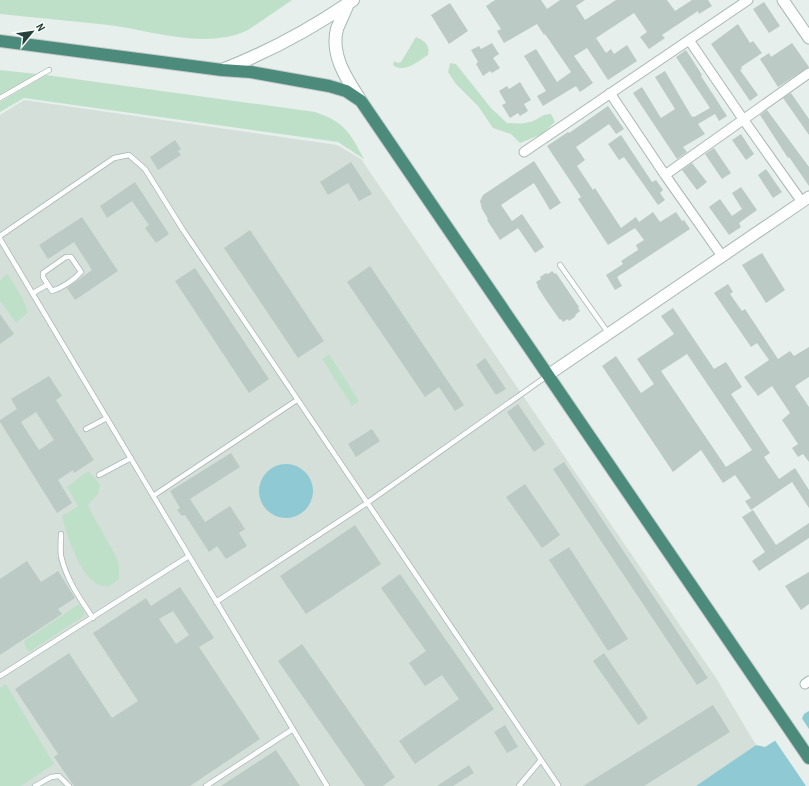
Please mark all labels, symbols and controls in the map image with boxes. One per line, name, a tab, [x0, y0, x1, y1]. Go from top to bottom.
north arrow	[12, 12, 52, 52]
text: N	[33, 21, 48, 33]

